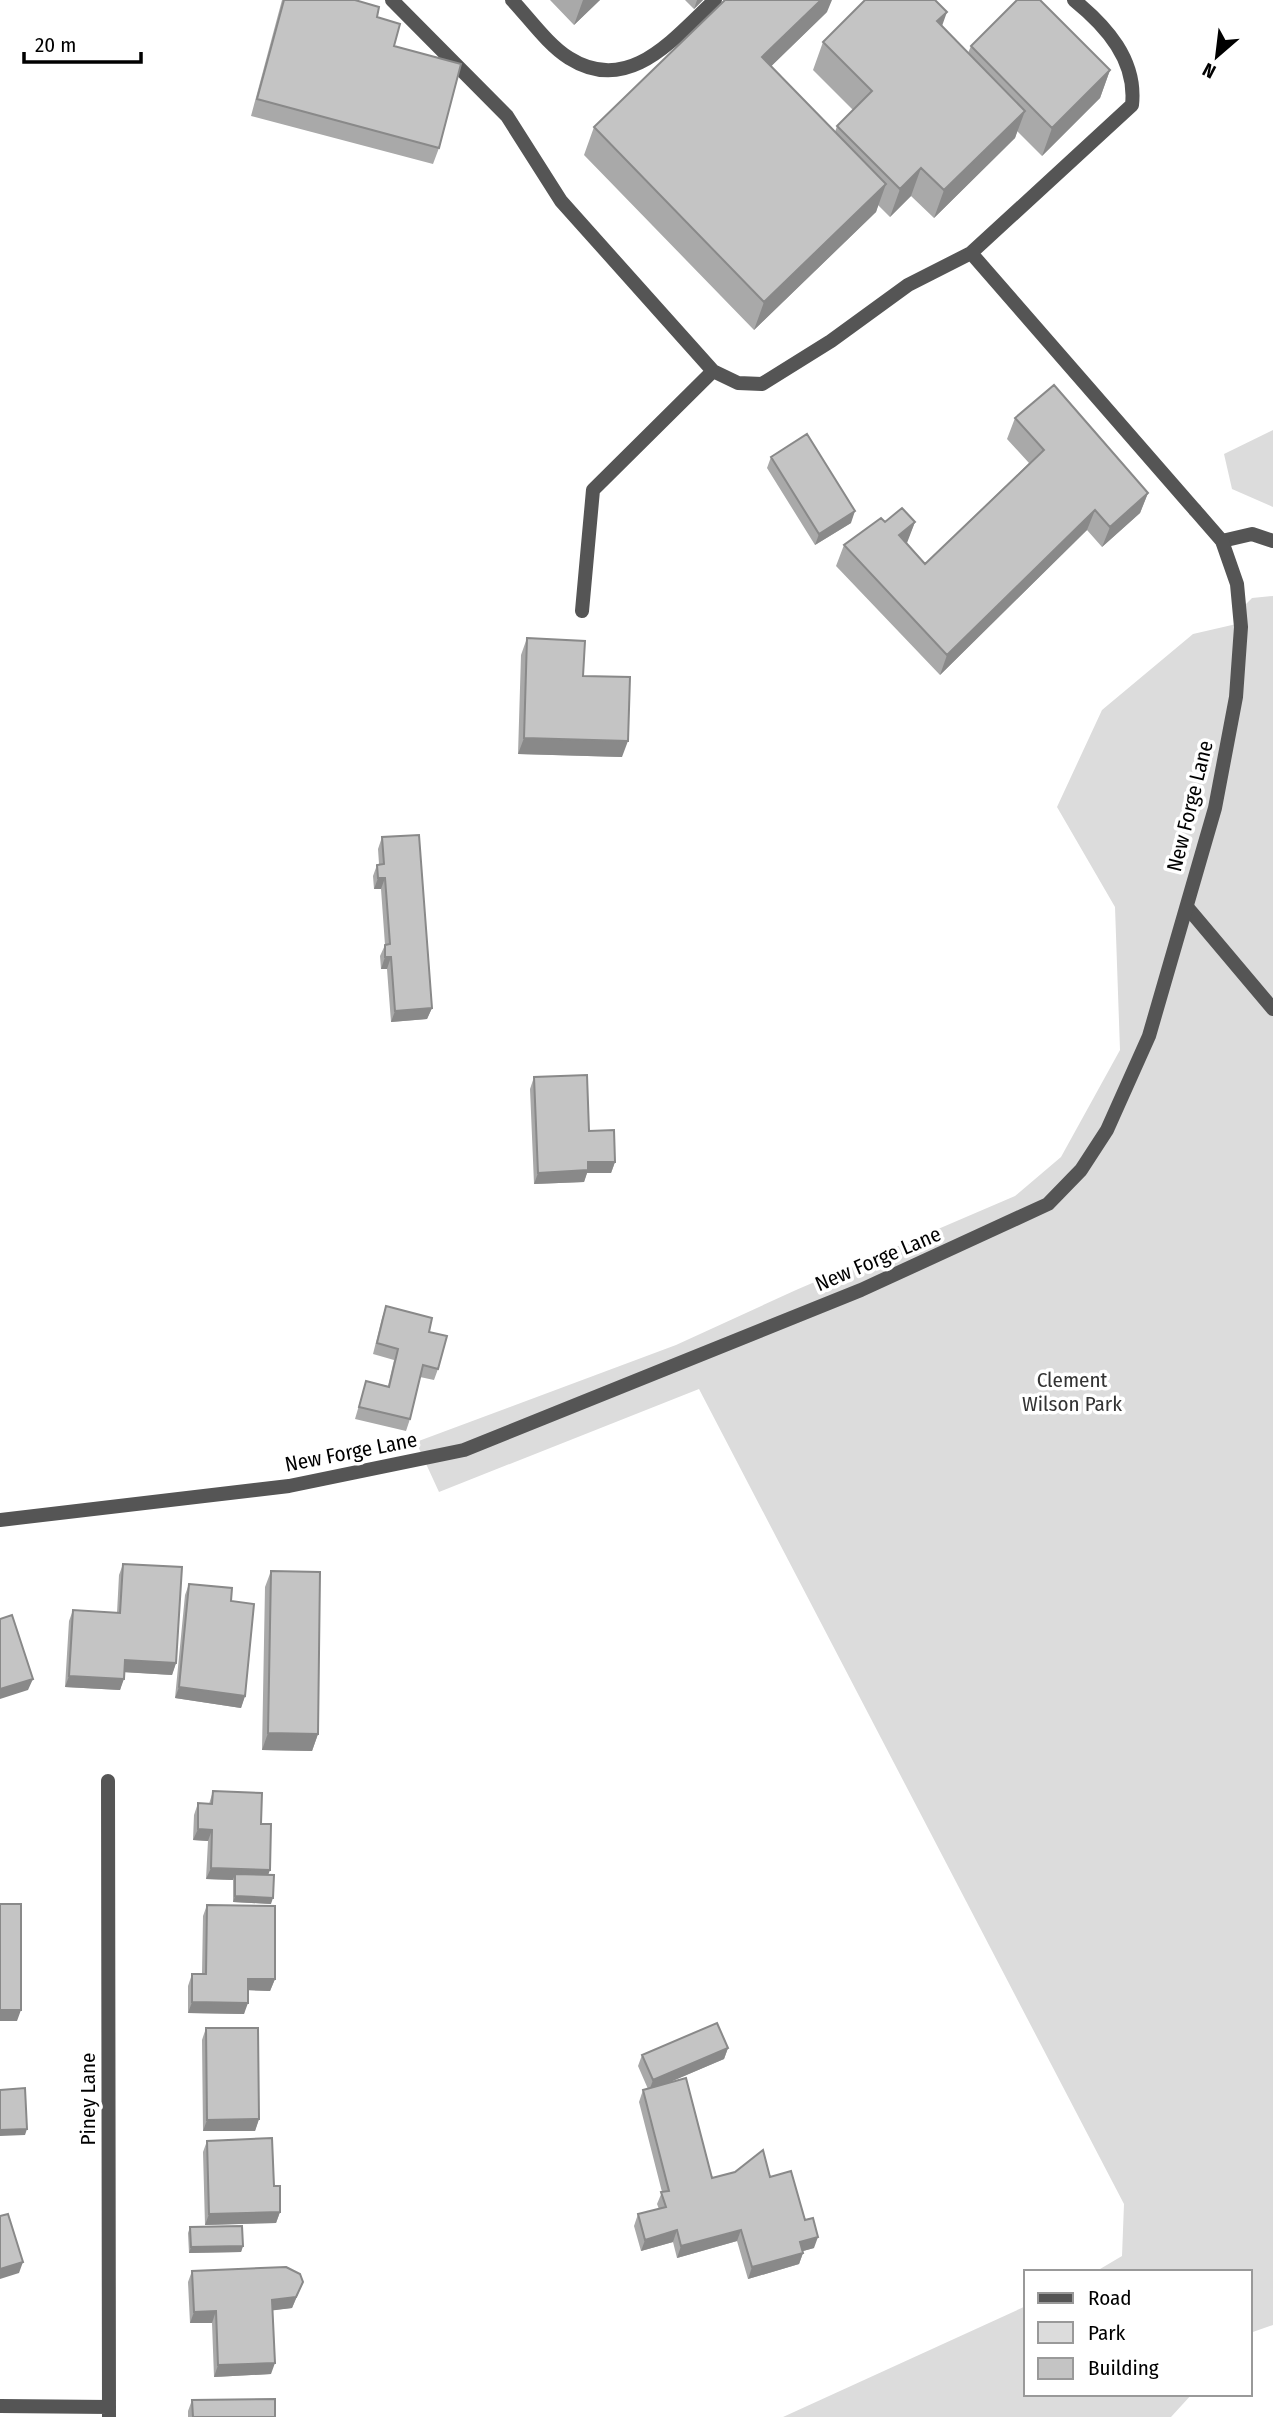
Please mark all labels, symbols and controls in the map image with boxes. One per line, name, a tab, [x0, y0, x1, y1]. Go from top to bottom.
scale bar	[24, 21, 142, 65]
north arrow	[1182, 21, 1252, 91]
text: 20 m	[35, 32, 76, 58]
text: N	[1199, 58, 1220, 83]
street label: New Forge Lane	[1161, 738, 1219, 874]
street label: New Forge Lane	[811, 1221, 945, 1297]
park label: Clement Wilson Park	[1022, 1367, 1122, 1417]
street label: New Forge Lane	[283, 1426, 419, 1478]
street label: Piney Lane	[75, 2053, 101, 2145]
legend	[1024, 2270, 1252, 2396]
text: Road	[1088, 2285, 1132, 2311]
text: Park	[1088, 2320, 1126, 2346]
text: Building	[1088, 2355, 1159, 2381]

